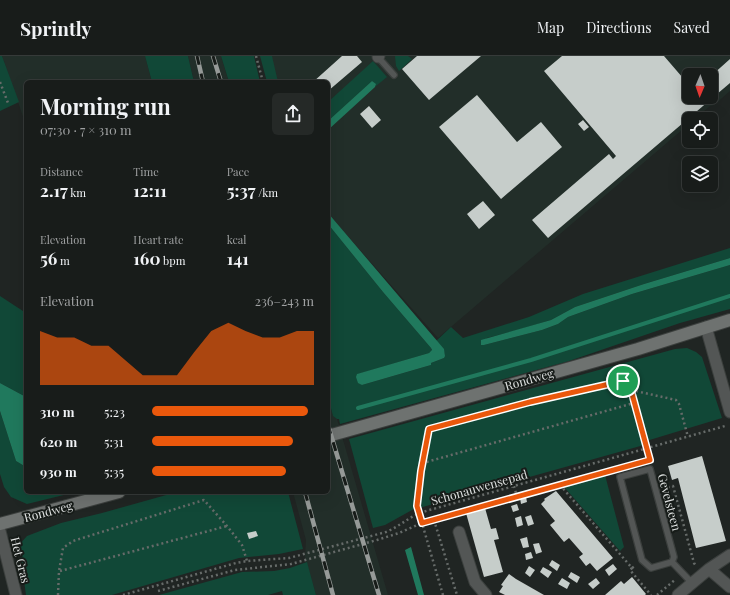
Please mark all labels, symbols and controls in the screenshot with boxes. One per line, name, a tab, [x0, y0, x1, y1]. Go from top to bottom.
text: Sprintly	[20, 15, 91, 41]
text: Map	[537, 18, 564, 37]
text: Directions	[586, 18, 652, 37]
text: Saved	[674, 18, 710, 37]
north arrow	[682, 68, 718, 104]
map controls	[682, 68, 718, 192]
text: Morning run	[40, 91, 171, 121]
button: share	[272, 93, 314, 135]
button: locate	[682, 112, 718, 148]
text: 07:30 · 7 × 310 m	[40, 121, 132, 138]
button: layers	[682, 156, 718, 192]
text: Distance	[40, 164, 83, 179]
text: Time	[133, 164, 159, 179]
text: Pace	[227, 164, 249, 179]
text: 2.17	[40, 179, 68, 201]
text: 12:11	[133, 179, 167, 201]
text: 5:37	[227, 179, 255, 201]
text: km	[68, 185, 86, 200]
text: /km	[255, 185, 278, 200]
text: Elevation	[40, 232, 86, 247]
text: Heart rate	[133, 232, 184, 247]
text: kcal	[227, 232, 246, 247]
text: 56	[40, 247, 57, 269]
text: 160	[133, 247, 160, 269]
text: 141	[227, 247, 249, 269]
text: m	[57, 253, 70, 268]
text: bpm	[160, 253, 185, 268]
text: Elevation	[40, 292, 94, 309]
text: 236–243 m	[255, 292, 314, 309]
street label: Rondweg	[503, 364, 556, 394]
pin	[606, 364, 640, 398]
icon: arrive	[612, 370, 634, 392]
text: 310 m	[40, 403, 75, 420]
text: 5:23	[104, 403, 125, 420]
text: 620 m	[40, 433, 77, 450]
text: 5:31	[104, 433, 124, 450]
text: 930 m	[40, 463, 77, 480]
text: 5:35	[104, 463, 124, 480]
street label: Schonauwensepad	[429, 466, 529, 508]
street label: Gevelsteen	[655, 472, 685, 532]
street label: Rondweg	[22, 497, 75, 525]
street label: Het Gras	[8, 535, 34, 585]

